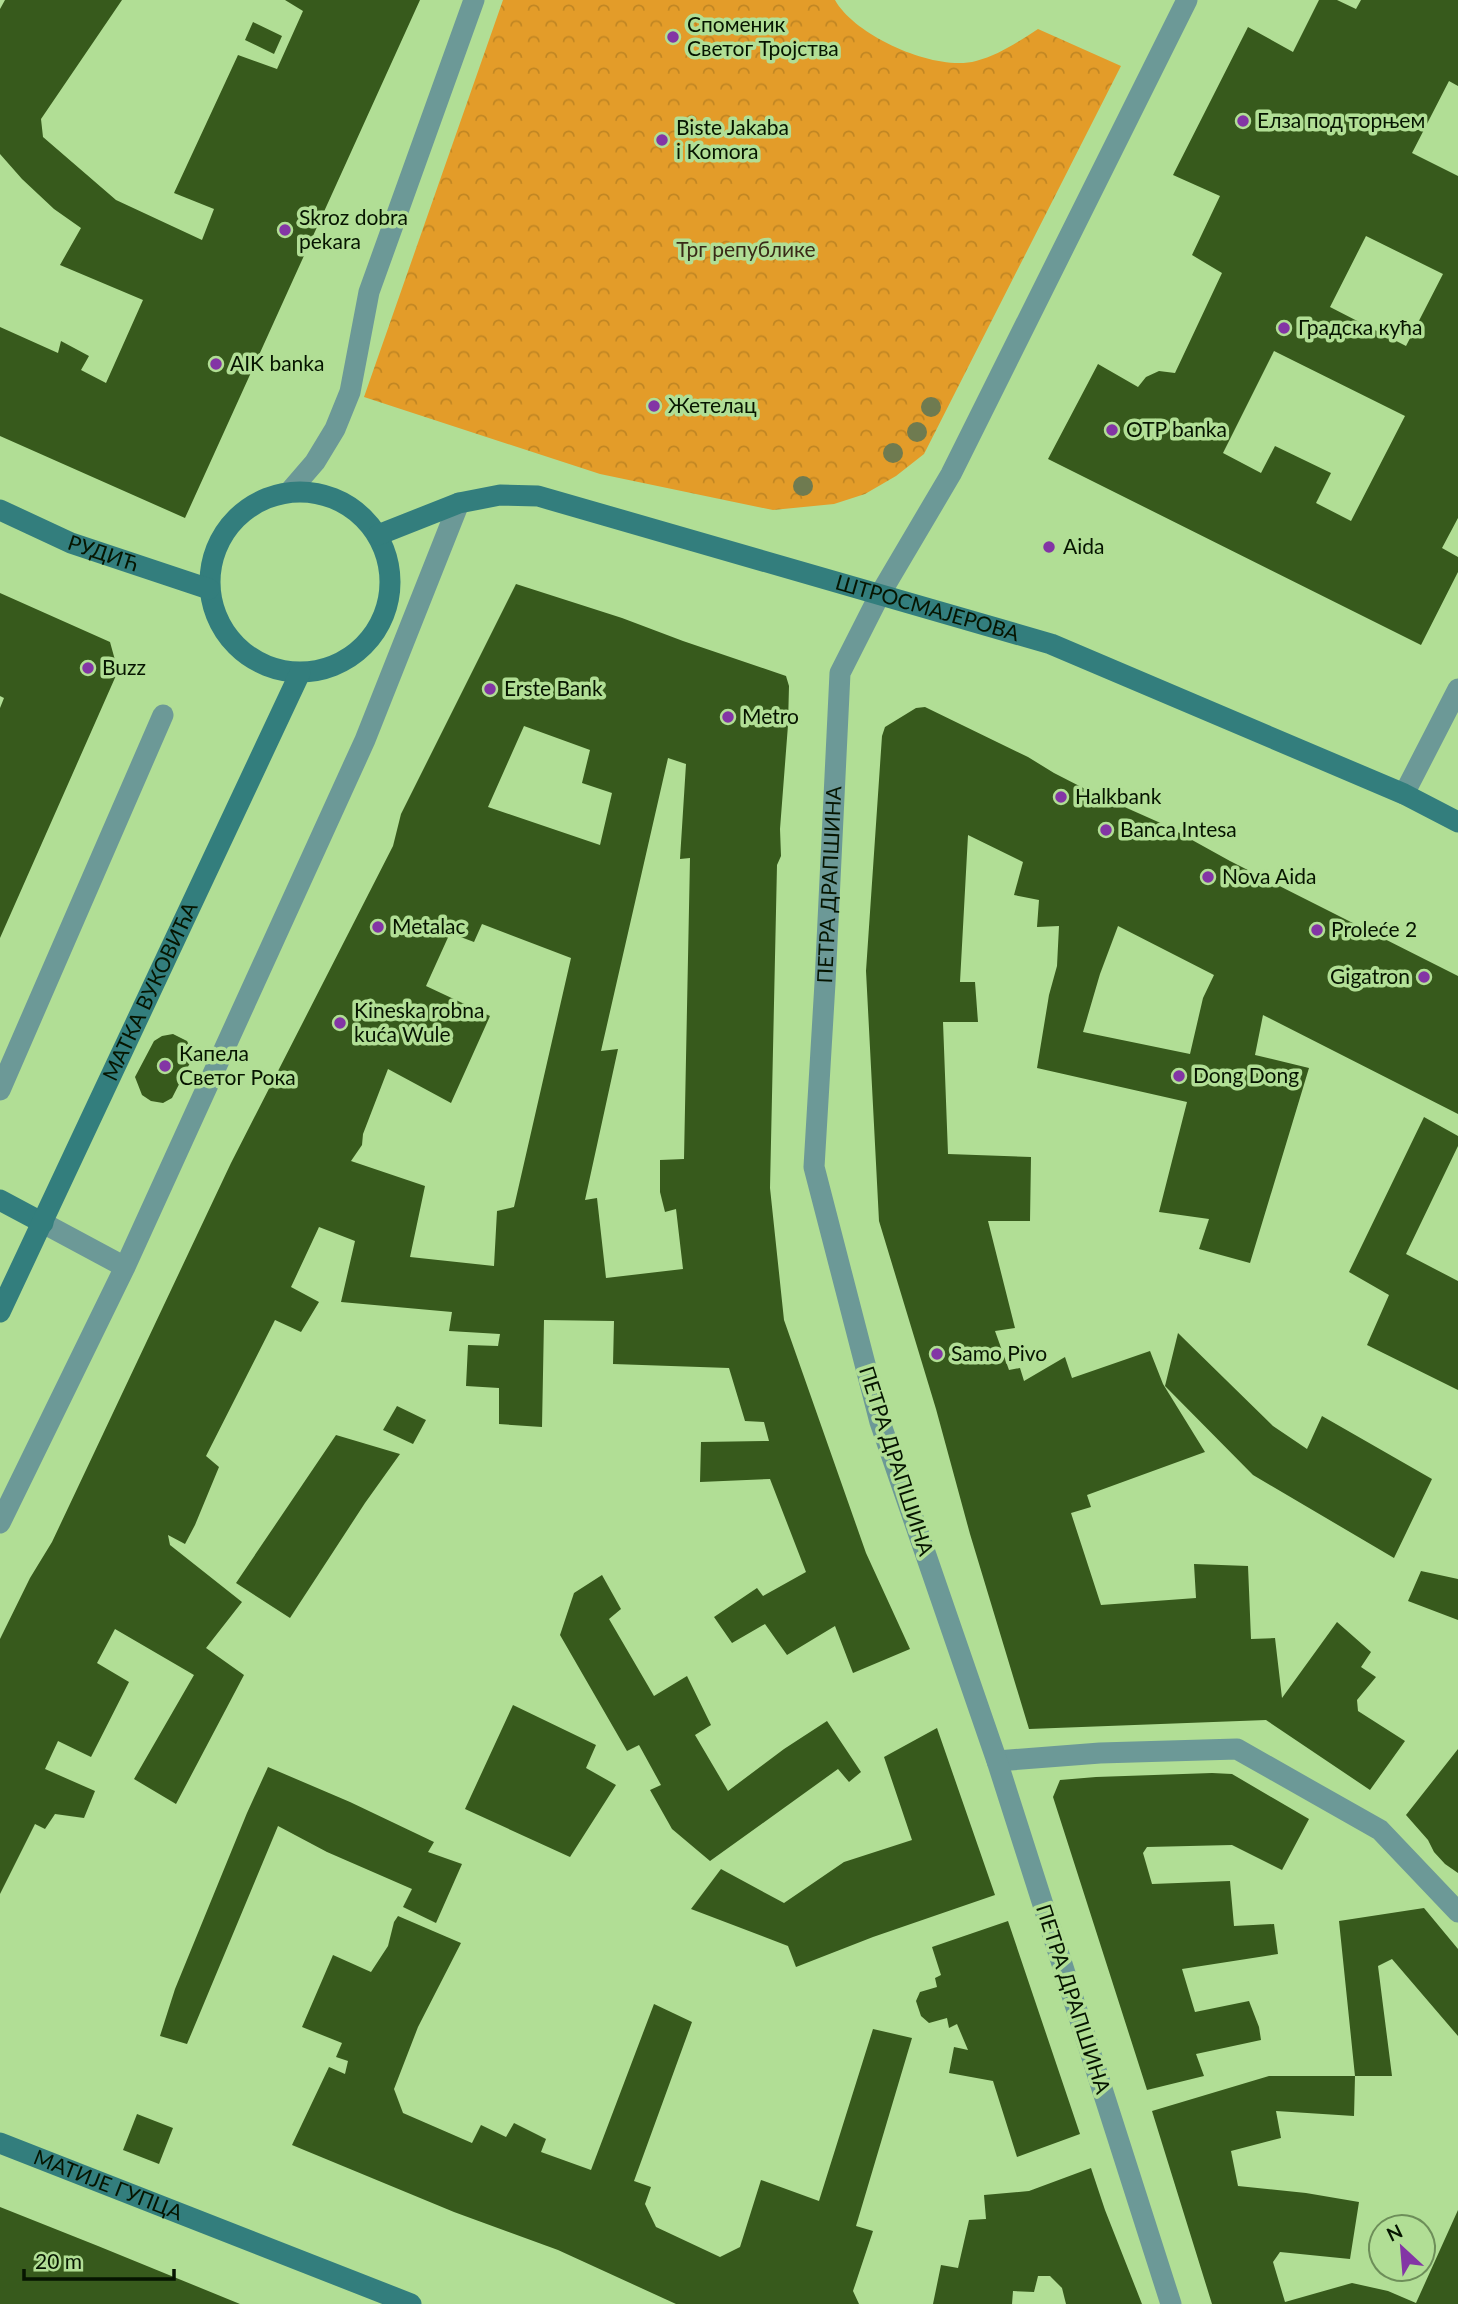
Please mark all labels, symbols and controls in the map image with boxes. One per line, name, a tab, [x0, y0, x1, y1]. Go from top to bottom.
place label: Споменик Светог Тројства	[687, 11, 839, 60]
marker: Споменик Светог Тројства	[665, 29, 681, 45]
place label: Елза под торњем	[1257, 107, 1425, 132]
marker: Елза под торњем	[1235, 113, 1251, 129]
place label: Biste Jakaba i Komora	[676, 114, 789, 163]
marker: Biste Jakaba i Komora	[654, 132, 670, 148]
place label: Skroz dobra pekara	[299, 204, 408, 253]
marker: Skroz dobra pekara	[277, 222, 293, 238]
park label: Трг републике	[676, 236, 816, 261]
place label: Градска кућа	[1298, 314, 1422, 339]
marker: Градска кућа	[1276, 320, 1292, 336]
place label: AIK banka	[230, 350, 324, 375]
marker: AIK banka	[208, 356, 224, 372]
place label: Жетелац	[668, 392, 757, 417]
marker: Жетелац	[646, 398, 662, 414]
place label: OTP banka	[1126, 416, 1227, 441]
marker: OTP banka	[1104, 422, 1120, 438]
street label: РУДИЋ	[65, 529, 142, 576]
place label: Aida	[1063, 533, 1104, 558]
marker: Aida	[1041, 539, 1057, 555]
street label: ШТРОСМАЈЕРОВА	[833, 568, 1023, 645]
place label: Buzz	[102, 654, 146, 679]
marker: Buzz	[80, 660, 96, 676]
place label: Erste Bank	[504, 675, 603, 700]
marker: Erste Bank	[482, 681, 498, 697]
place label: Metro	[742, 703, 799, 728]
marker: Metro	[720, 709, 736, 725]
place label: Halkbank	[1075, 783, 1162, 808]
street label: ПЕТРА ДРАПШИНА	[811, 784, 846, 984]
marker: Halkbank	[1053, 789, 1069, 805]
place label: Banca Intesa	[1120, 816, 1237, 841]
marker: Banca Intesa	[1098, 822, 1114, 838]
place label: Nova Aida	[1222, 863, 1316, 888]
marker: Nova Aida	[1200, 869, 1216, 885]
street label: МАТКА ВУКОВИЋА	[96, 897, 202, 1084]
place label: Metalac	[392, 913, 466, 938]
place label: Proleće 2	[1331, 916, 1417, 941]
marker: Metalac	[370, 919, 386, 935]
marker: Proleće 2	[1309, 922, 1325, 938]
place label: Gigatron	[1330, 963, 1410, 988]
marker: Gigatron	[1416, 969, 1432, 985]
place label: Kineska robna kuća Wule	[354, 997, 484, 1046]
marker: Kineska robna kuća Wule	[332, 1015, 348, 1031]
place label: Капела Светог Рока	[179, 1040, 296, 1089]
marker: Капела Светог Рока	[157, 1058, 173, 1074]
place label: Dong Dong	[1193, 1062, 1299, 1087]
marker: Dong Dong	[1171, 1068, 1187, 1084]
place label: Samo Pivo	[951, 1340, 1047, 1365]
marker: Samo Pivo	[929, 1346, 945, 1362]
street label: ПЕТРА ДРАПШИНА	[855, 1363, 940, 1559]
street label: ПЕТРА ДРАПШИНА	[1032, 1901, 1117, 2097]
street label: МАТИЈЕ ГУПЦА	[31, 2144, 187, 2225]
north arrow	[1367, 2213, 1437, 2283]
text: N	[1383, 2219, 1406, 2246]
scale bar	[24, 2238, 175, 2282]
text: 20 m	[35, 2248, 82, 2273]

